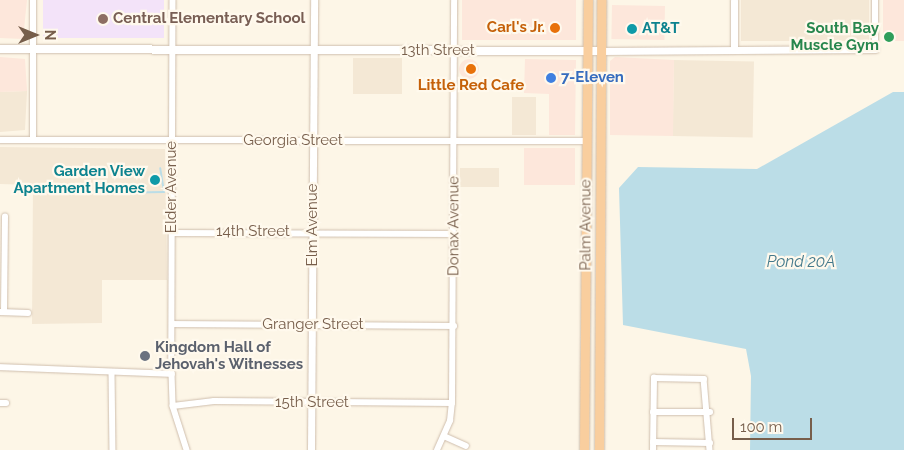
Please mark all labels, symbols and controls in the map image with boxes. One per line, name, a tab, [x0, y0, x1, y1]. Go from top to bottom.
north arrow	[10, 10, 60, 60]
place label: Central Elementary School	[113, 10, 306, 28]
marker: Central Elementary School	[97, 13, 109, 25]
place label: Carl's Jr.	[486, 19, 545, 37]
place label: South Bay Muscle Gym	[791, 19, 879, 54]
place label: AT&T	[642, 20, 679, 38]
marker: Carl's Jr.	[549, 22, 561, 34]
marker: AT&T	[626, 23, 638, 35]
text: N	[42, 30, 58, 40]
marker: South Bay Muscle Gym	[883, 31, 895, 43]
street label: 13th Street	[401, 42, 475, 60]
marker: Little Red Cafe	[465, 63, 477, 75]
place label: 7-Eleven	[561, 69, 624, 87]
marker: 7-Eleven	[545, 72, 557, 84]
place label: Little Red Cafe	[418, 77, 524, 95]
street label: Georgia Street	[243, 132, 343, 150]
street label: Elder Avenue	[163, 140, 181, 234]
place label: Garden View Apartment Homes	[13, 162, 145, 197]
marker: Garden View Apartment Homes	[149, 174, 161, 186]
street label: Donax Avenue	[445, 176, 463, 276]
street label: Palm Avenue	[577, 179, 595, 271]
street label: Elm Avenue	[304, 183, 322, 267]
street label: 14th Street	[216, 223, 290, 241]
water label: Pond 20A	[767, 252, 835, 272]
street label: Granger Street	[262, 316, 364, 334]
place label: Kingdom Hall of Jehovah's Witnesses	[155, 338, 304, 373]
marker: Kingdom Hall of Jehovah's Witnesses	[139, 350, 151, 362]
street label: 15th Street	[275, 394, 349, 412]
scale bar	[734, 408, 814, 440]
text: 100 m	[740, 418, 782, 436]

